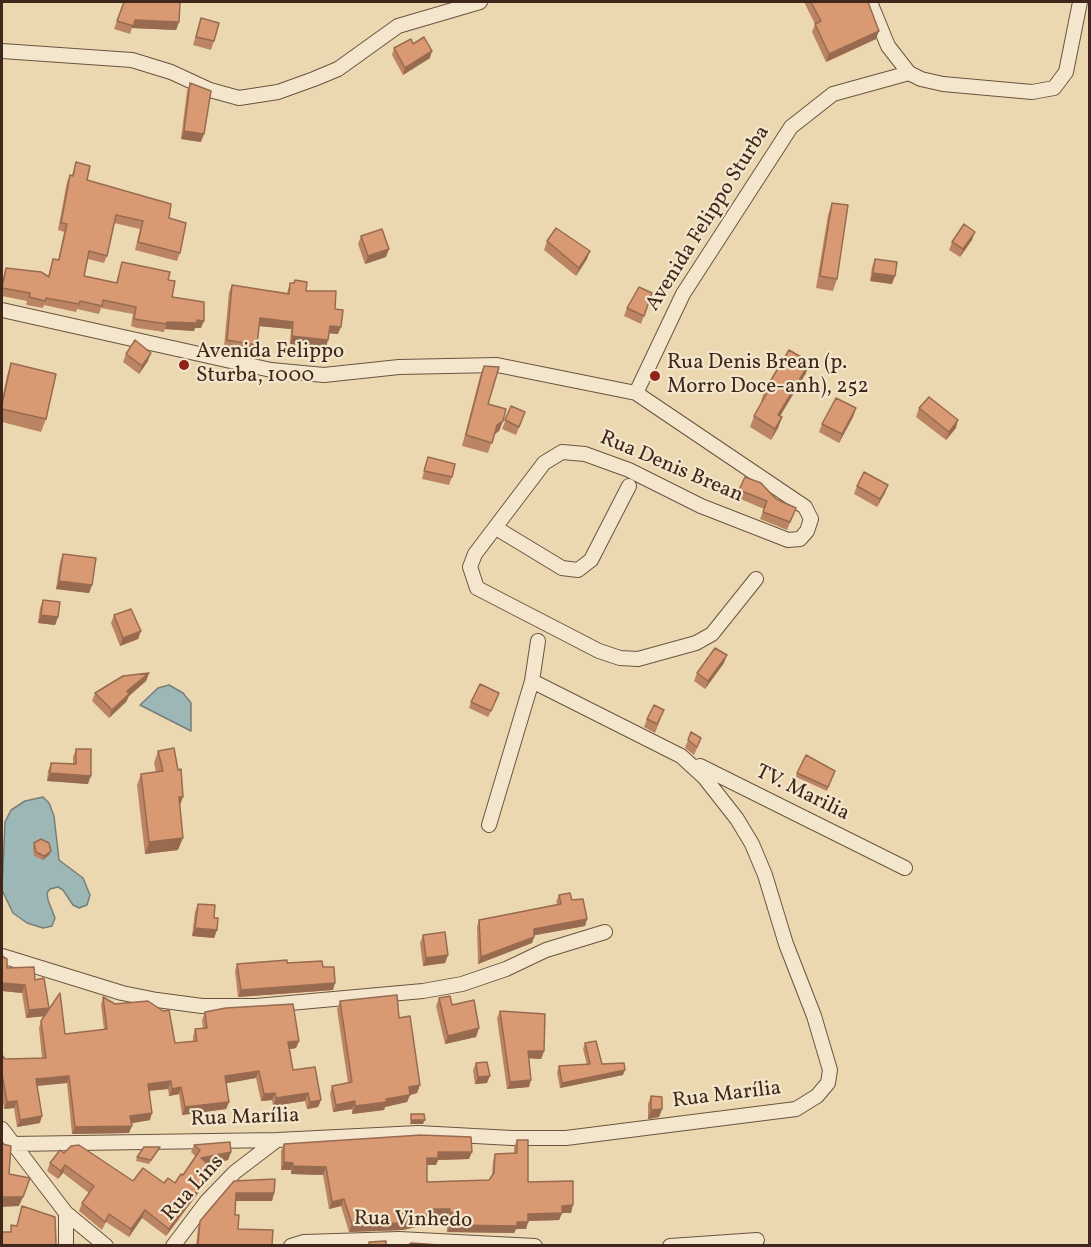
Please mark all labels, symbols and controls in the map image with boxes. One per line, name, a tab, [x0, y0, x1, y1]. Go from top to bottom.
street label: Avenida Felippo Sturba	[642, 122, 776, 316]
place label: Avenida Felippo Sturba, 1000	[196, 340, 344, 390]
place label: Rua Denis Brean (p. Morro Doce-anh), 252	[667, 351, 869, 401]
marker: Avenida Felippo Sturba, 1000	[177, 358, 191, 372]
marker: Rua Denis Brean (p. Morro Doce-anh), 252	[648, 369, 662, 383]
street label: Rua Denis Brean	[596, 427, 746, 509]
street label: TV. Marilia	[751, 760, 853, 828]
street label: Rua Marília	[671, 1077, 783, 1115]
street label: Rua Marília	[190, 1105, 300, 1133]
street label: Rua Lins	[158, 1151, 230, 1227]
street label: Rua Vinhedo	[354, 1207, 472, 1235]

